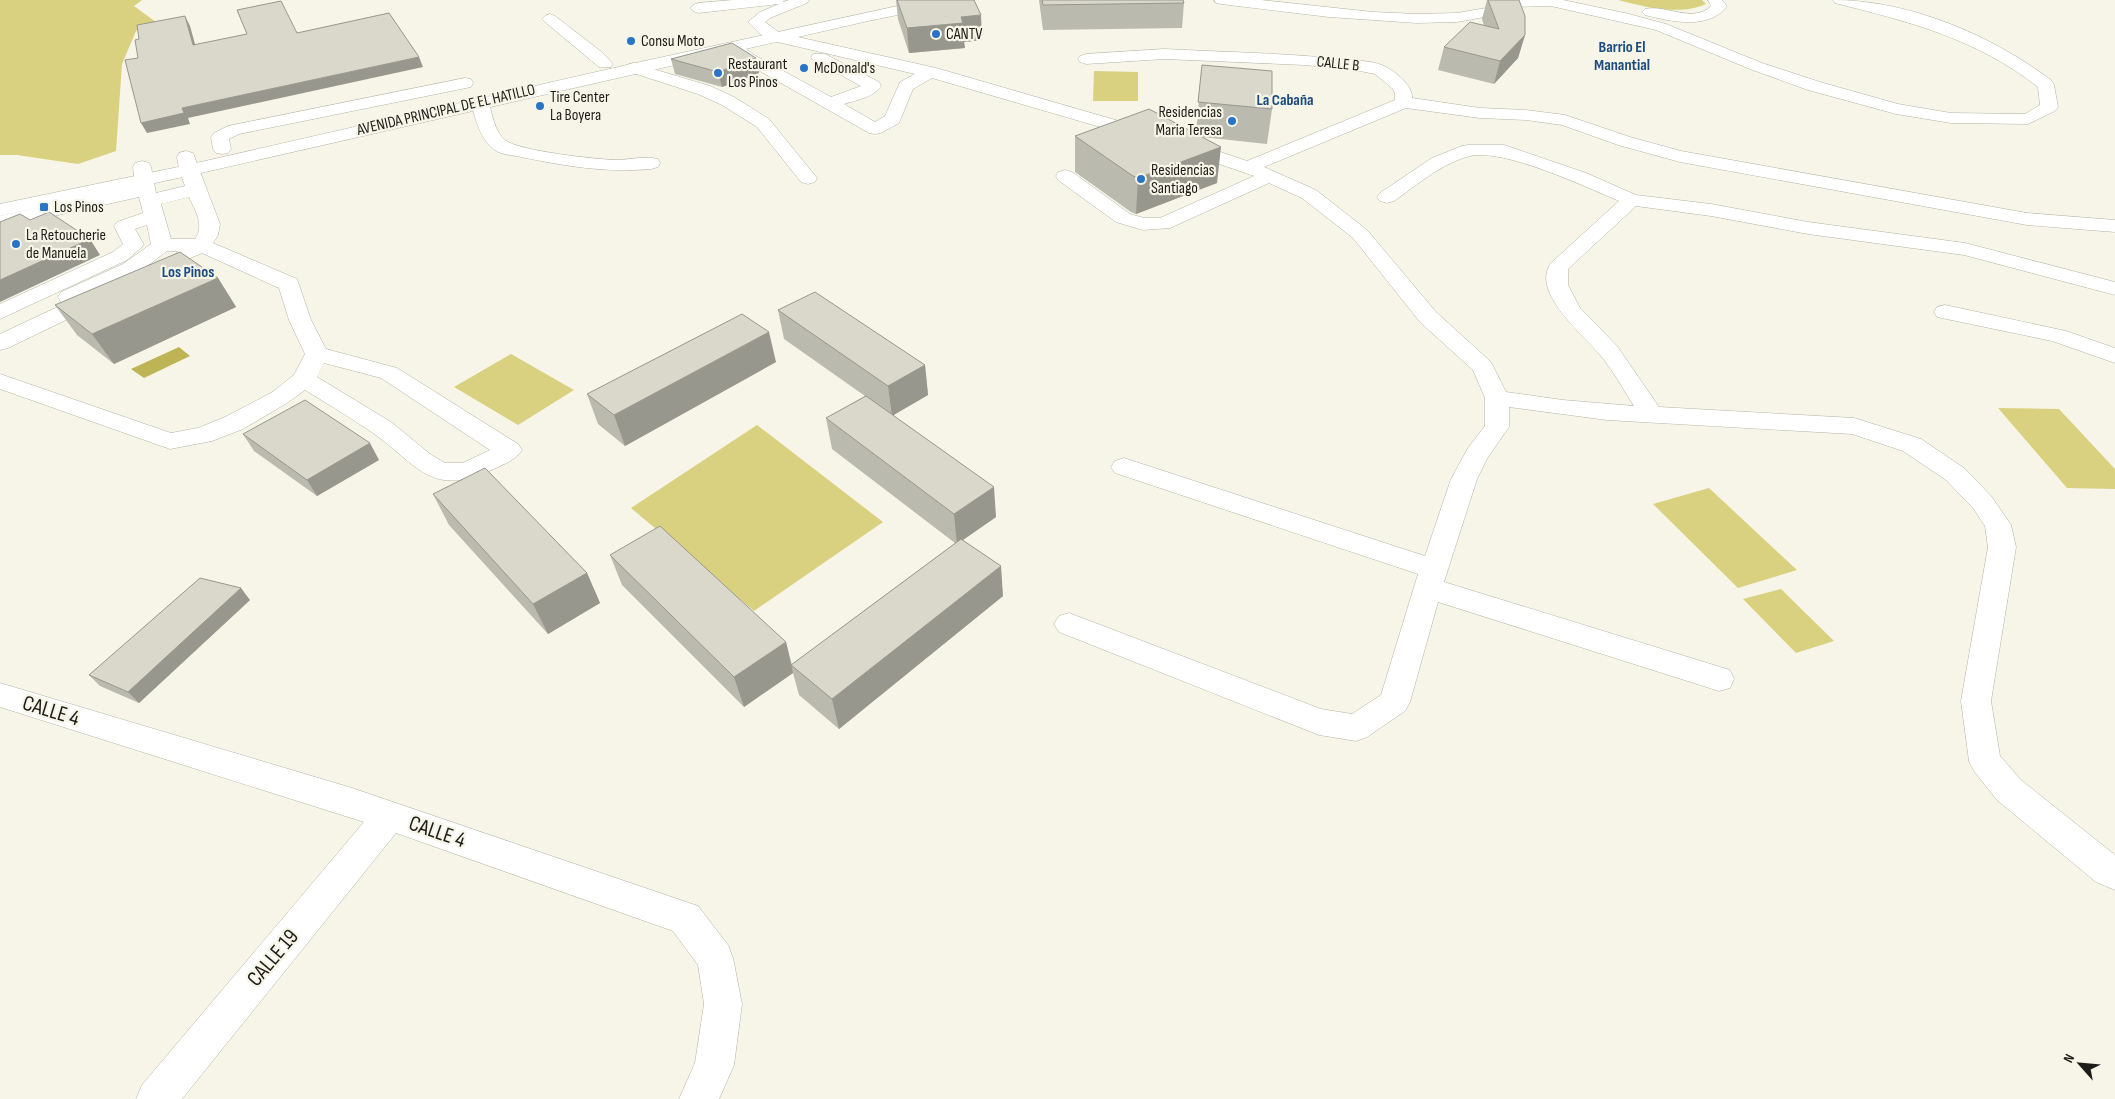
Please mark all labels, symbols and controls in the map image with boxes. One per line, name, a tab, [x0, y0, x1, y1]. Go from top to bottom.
place label: CANTV	[946, 25, 983, 44]
marker: CANTV	[930, 28, 942, 40]
place label: Consu Moto	[641, 32, 705, 51]
marker: Consu Moto	[625, 35, 637, 47]
district label: Barrio El Manantial	[1594, 38, 1650, 75]
street label: CALLE B	[1316, 52, 1360, 76]
place label: Restaurant Los Pinos	[728, 55, 787, 92]
place label: McDonald's	[814, 59, 876, 78]
marker: McDonald's	[798, 62, 810, 74]
marker: Restaurant Los Pinos	[712, 67, 724, 79]
street label: AVENIDA PRINCIPAL DE EL HATILLO	[354, 80, 537, 140]
place label: Tire Center La Boyera	[550, 88, 610, 125]
district label: La Cabaña	[1256, 91, 1314, 110]
marker: Tire Center La Boyera	[534, 100, 546, 112]
place label: Residencias Maria Teresa	[1156, 103, 1222, 140]
marker: Residencias Maria Teresa	[1226, 115, 1238, 127]
place label: Residencias Santiago	[1151, 161, 1215, 198]
marker: Residencias Santiago	[1135, 173, 1147, 185]
place label: Los Pinos	[54, 198, 104, 217]
marker: Los Pinos	[38, 201, 50, 213]
place label: La Retoucherie de Manuela	[26, 226, 106, 263]
marker: La Retoucherie de Manuela	[10, 238, 22, 250]
district label: Los Pinos	[162, 263, 214, 282]
street label: CALLE 4	[19, 690, 83, 732]
street label: CALLE 4	[405, 810, 469, 854]
street label: CALLE 19	[241, 924, 305, 992]
north arrow	[2055, 1039, 2105, 1089]
text: N	[2060, 1051, 2078, 1066]

